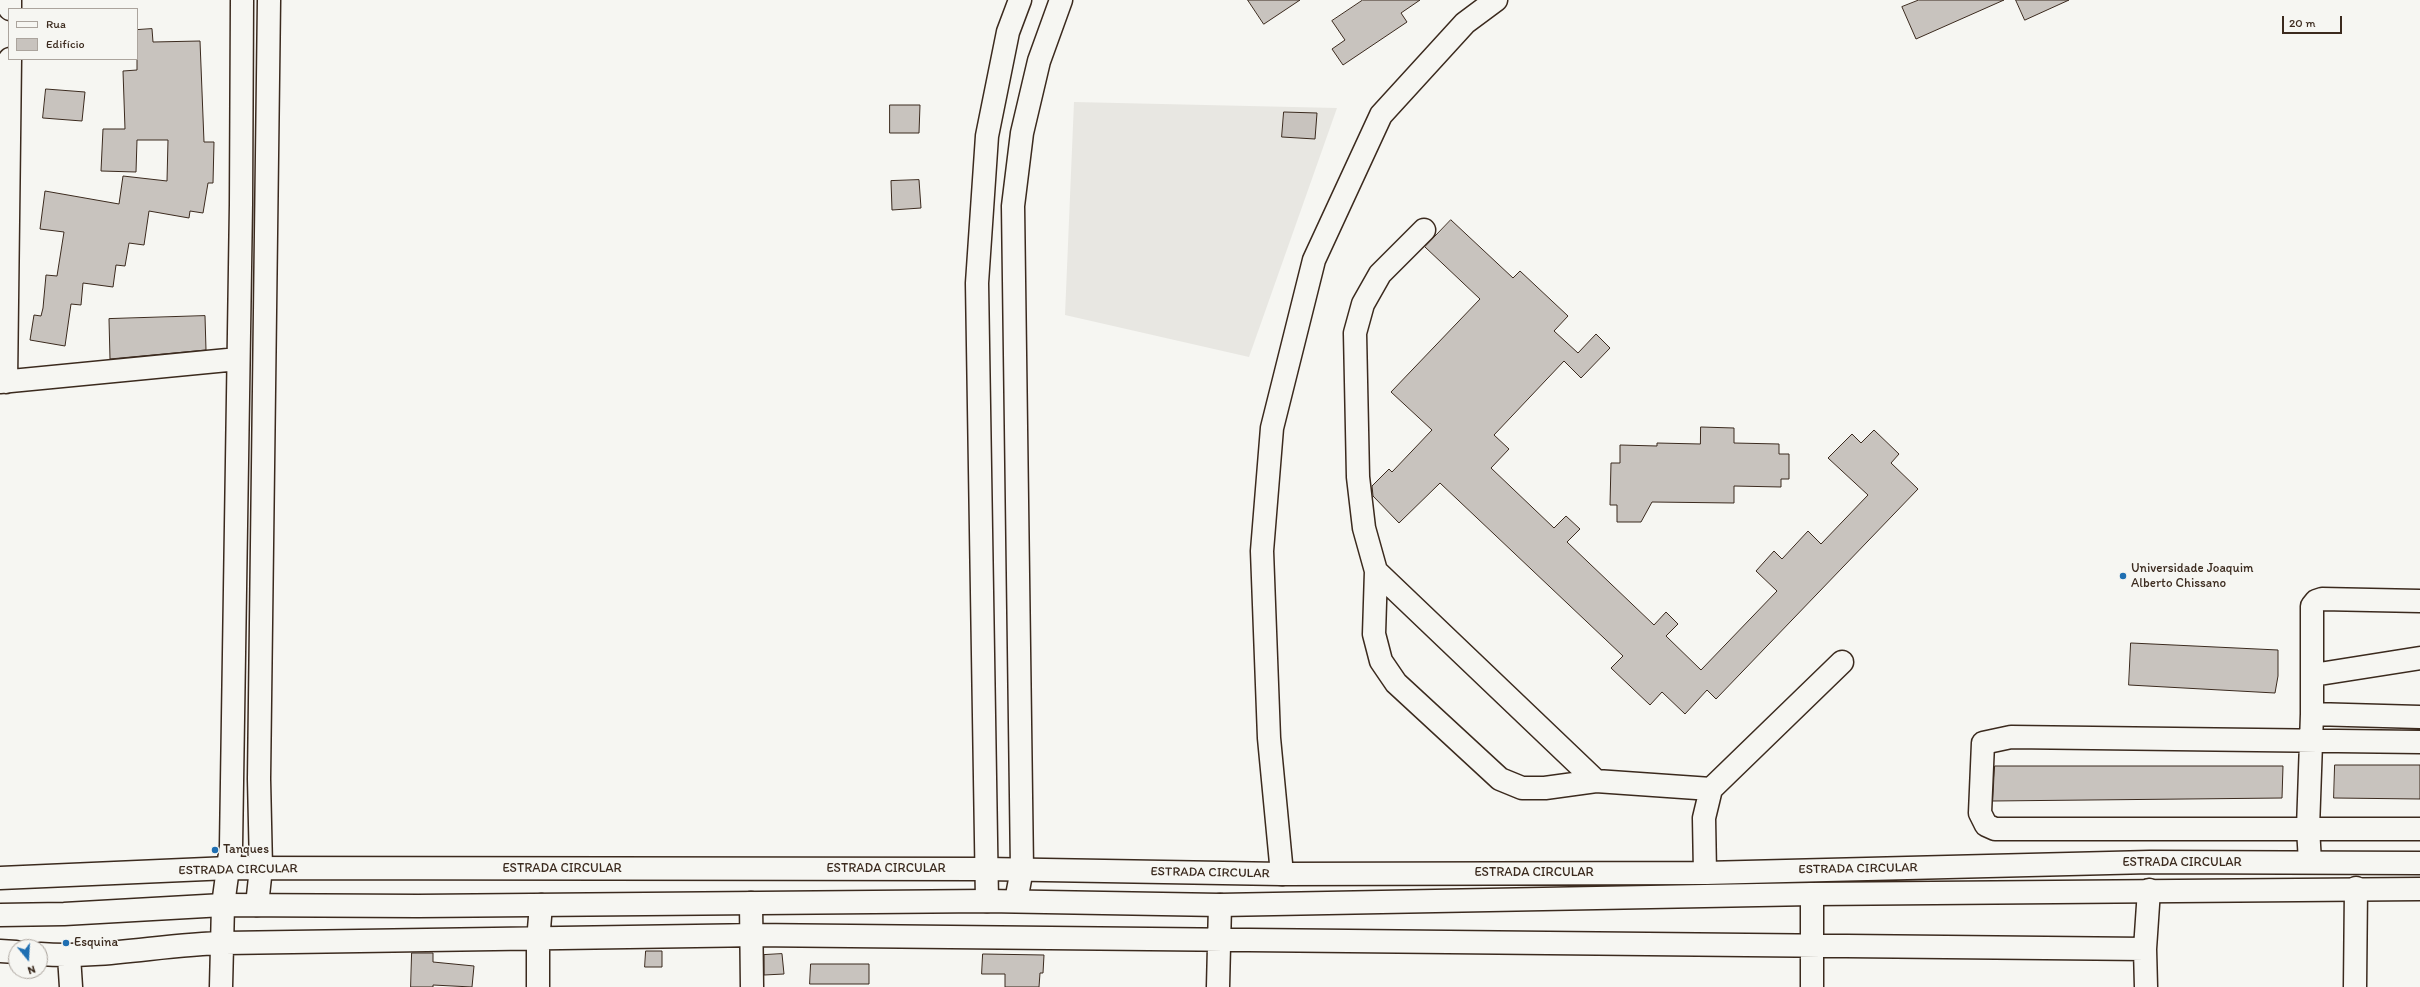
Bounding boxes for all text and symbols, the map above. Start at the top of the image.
legend [8,8,138,60]
scale bar [2284,8,2344,34]
text: 20 m [2289,16,2316,30]
text: Rua [46,17,66,31]
text: Edifício [46,37,85,51]
place label: Universidade Joaquim Alberto Chissano [2131,561,2253,592]
marker: Universidade Joaquim Alberto Chissano [2118,571,2128,581]
place label: Tanques [223,842,269,858]
marker: Tanques [210,845,220,855]
street label: ESTRADA CIRCULAR [2122,855,2242,871]
street label: ESTRADA CIRCULAR [1798,860,1918,878]
street label: ESTRADA CIRCULAR [178,861,298,879]
street label: ESTRADA CIRCULAR [502,861,622,877]
street label: ESTRADA CIRCULAR [826,861,946,877]
street label: ESTRADA CIRCULAR [1150,864,1270,882]
street label: ESTRADA CIRCULAR [1474,865,1594,881]
place label: Esquina [74,935,118,951]
marker: Esquina [61,938,71,948]
north arrow [8,939,48,979]
text: N [26,963,37,977]

